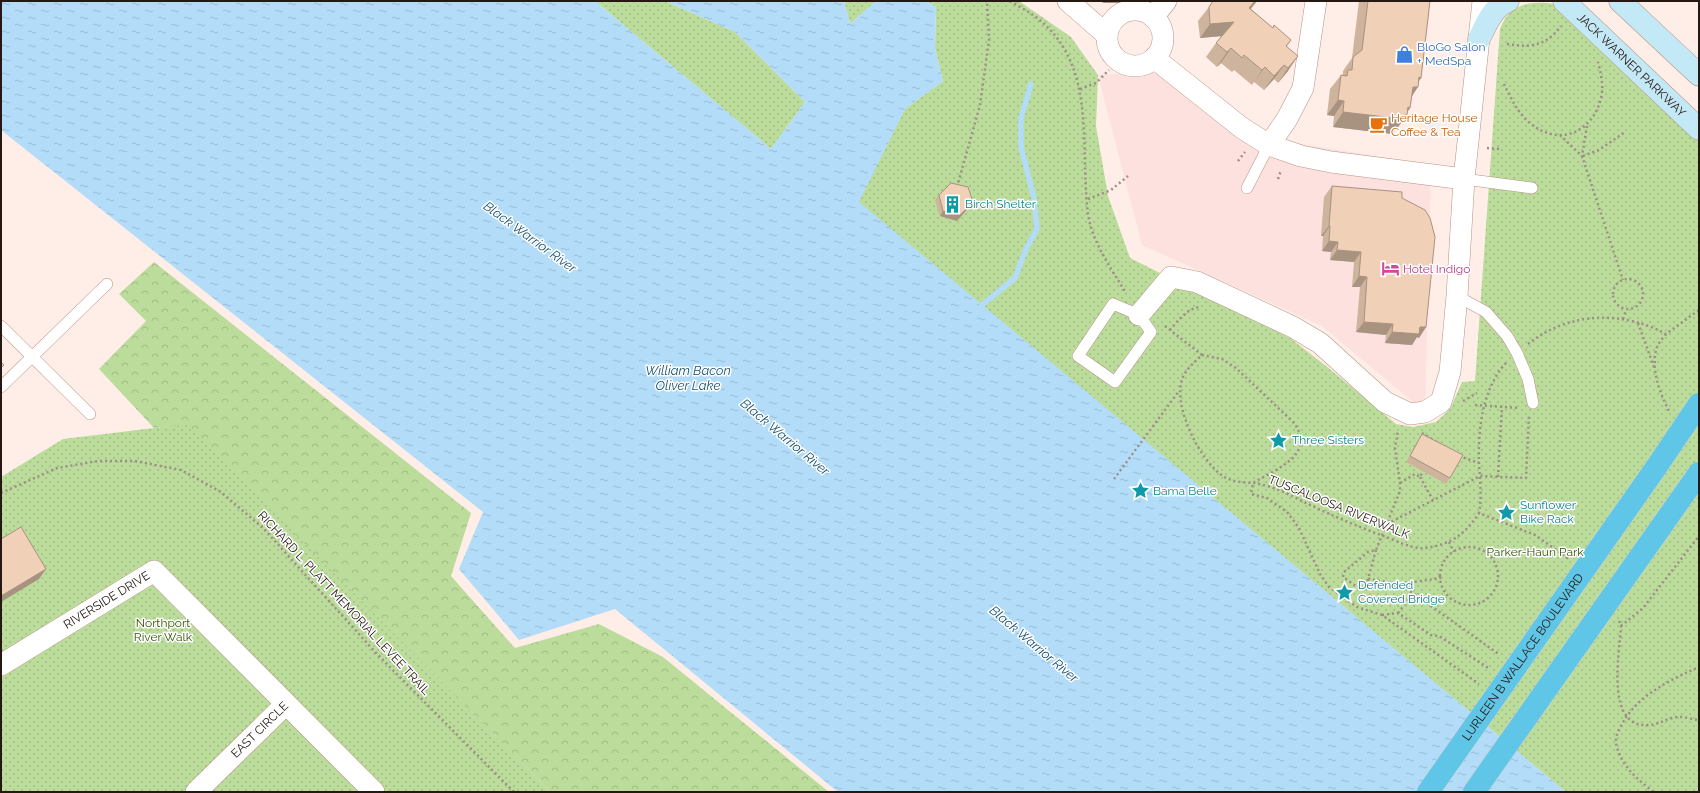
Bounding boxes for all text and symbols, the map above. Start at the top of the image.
street label: JACK WARNER PARKWAY [1574,10,1689,120]
place label: BloGo Salon + MedSpa [1417,40,1485,68]
shop icon: BloGo Salon + MedSpa [1394,44,1414,64]
place label: Heritage House Coffee & Tea [1391,111,1478,139]
cafe icon: Heritage House Coffee & Tea [1368,115,1388,135]
building icon: Birch Shelter [942,194,962,214]
place label: Birch Shelter [965,197,1037,211]
water label: Black Warrior River [481,198,580,276]
hotel icon: Hotel Indigo [1380,259,1400,279]
place label: Hotel Indigo [1403,262,1470,276]
water label: William Bacon Oliver Lake [645,363,731,393]
water label: Black Warrior River [738,396,833,479]
place icon: Three Sisters [1269,430,1289,450]
place label: Three Sisters [1292,433,1364,447]
street label: TUSCALOOSA RIVERWALK [1266,472,1412,542]
place icon: Bama Belle [1130,481,1150,501]
place label: Bama Belle [1153,484,1217,498]
place label: Sunflower Bike Rack [1520,498,1577,526]
place icon: Sunflower Bike Rack [1497,502,1517,522]
street label: RICHARD L. PLATT MEMORIAL LEVEE TRAIL [255,508,433,698]
park label: Parker-Haun Park [1486,545,1584,559]
street label: RIVERSIDE DRIVE [61,568,152,632]
street label: LURLEEN B WALLACE BOULEVARD [1459,570,1587,743]
place label: Defended Covered Bridge [1358,578,1445,606]
place icon: Defended Covered Bridge [1335,582,1355,602]
water label: Black Warrior River [987,603,1082,686]
park label: Northport River Walk [134,616,193,644]
street label: EAST CIRCLE [228,699,291,761]

